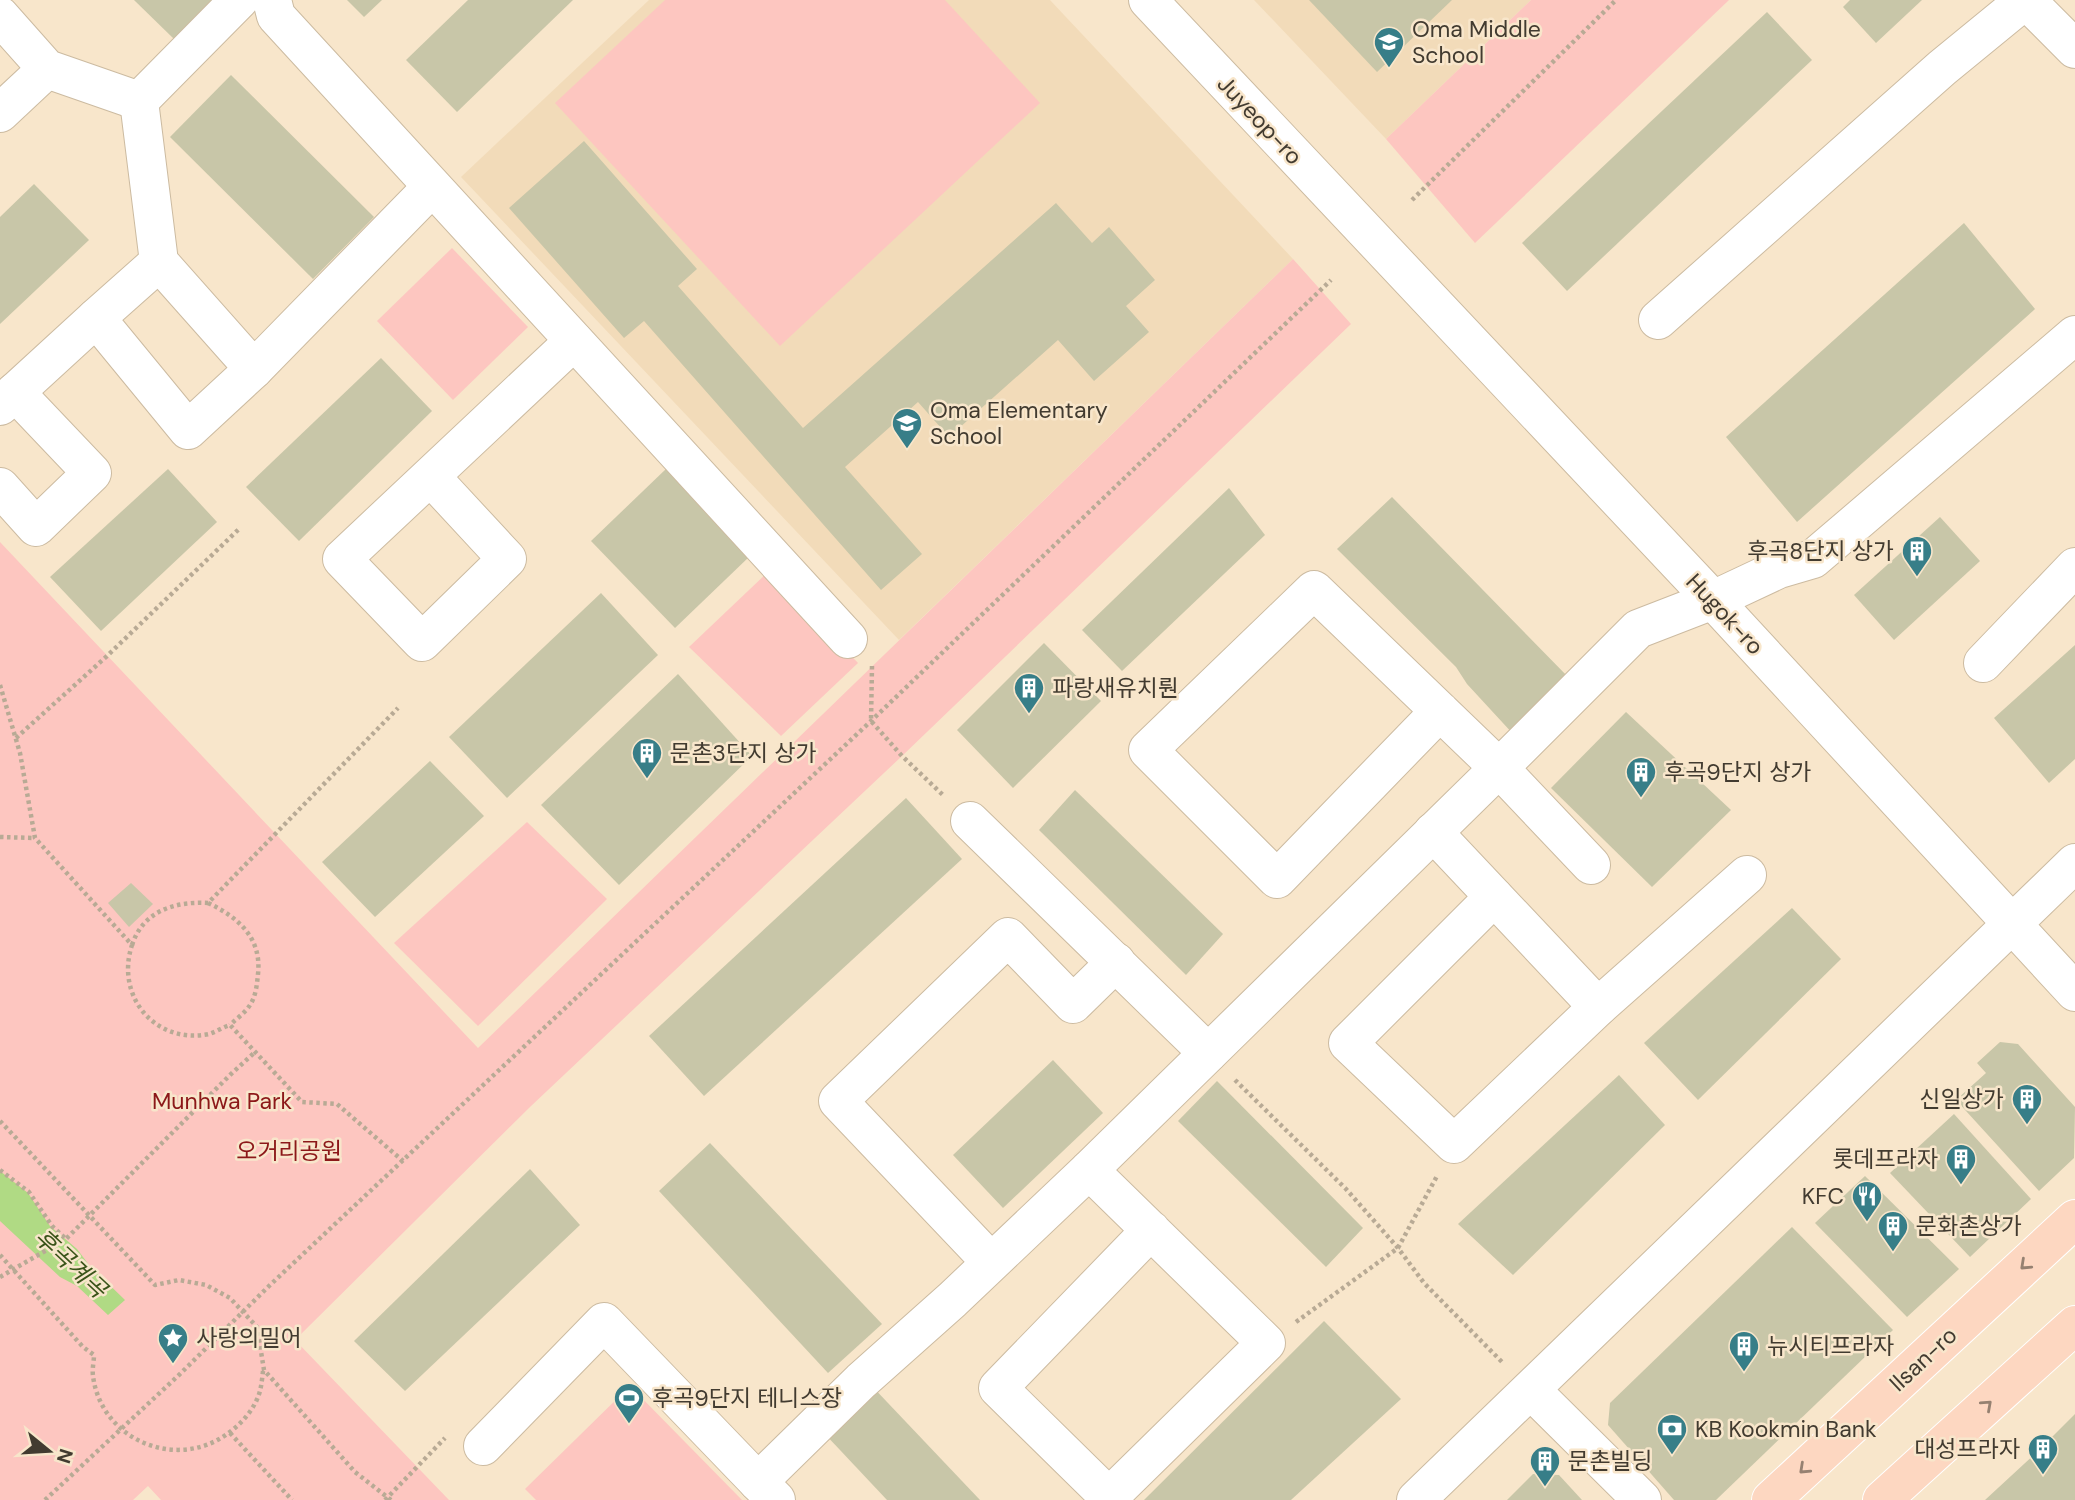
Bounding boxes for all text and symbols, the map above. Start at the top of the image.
place label: Oma Middle School [1412,14,1541,70]
school or university icon: Oma Middle School [1372,25,1406,69]
street label: Juyeop-ro [1211,69,1309,171]
place label: Oma Elementary School [930,395,1108,451]
school or university icon: Oma Elementary School [890,406,924,450]
building icon: 후곡8단지 상가 [1900,534,1934,578]
place label: 후곡8단지 상가 [1747,536,1894,566]
street label: Hugok-ro [1680,567,1770,661]
building icon: 파랑새유치뤈 [1012,671,1046,715]
place label: 파랑새유치뤈 [1052,673,1179,703]
building icon: 문촌3단지 상가 [630,736,664,780]
place label: 문촌3단지 상가 [670,738,817,768]
building icon: 후곡9단지 상가 [1624,755,1658,799]
place label: 후곡9단지 상가 [1664,757,1812,787]
building icon: 신일상가 [2010,1082,2044,1126]
place label: 신일상가 [1919,1084,2004,1114]
park label: Munhwa Park [152,1086,292,1116]
park label: 오거리공원 [236,1136,342,1166]
building icon: 롯데프라자 [1944,1142,1978,1186]
place label: 롯데프라자 [1832,1144,1938,1174]
restaurant icon: KFC [1850,1179,1884,1223]
place label: KFC [1802,1181,1844,1211]
building icon: 문화촌상가 [1876,1209,1910,1253]
place label: 문화촌상가 [1916,1211,2022,1241]
water label: 후곡계곡 [28,1222,115,1306]
one-way arrow [2020,1257,2033,1269]
street label: Ilsan-ro [1883,1320,1963,1398]
place icon: 사랑의밀어 [156,1321,190,1365]
place label: 사랑의밀어 [196,1323,302,1353]
building icon: 뉴시티프라자 [1727,1329,1761,1373]
place label: 뉴시티프라자 [1767,1331,1894,1361]
sports icon: 후곡9단지 테니스장 [612,1381,646,1425]
place label: 후곡9단지 테니스장 [652,1383,842,1413]
one-way arrow [1979,1401,1992,1413]
bank icon: KB Kookmin Bank [1655,1412,1689,1456]
place label: KB Kookmin Bank [1695,1414,1877,1444]
north arrow [14,1416,84,1486]
building icon: 대성프라자 [2026,1432,2060,1476]
place label: 대성프라자 [1914,1434,2020,1464]
building icon: 문촌빌딩 [1528,1444,1562,1488]
text: N [51,1446,79,1467]
place label: 문촌빌딩 [1568,1446,1653,1476]
one-way arrow [1799,1461,1812,1474]

